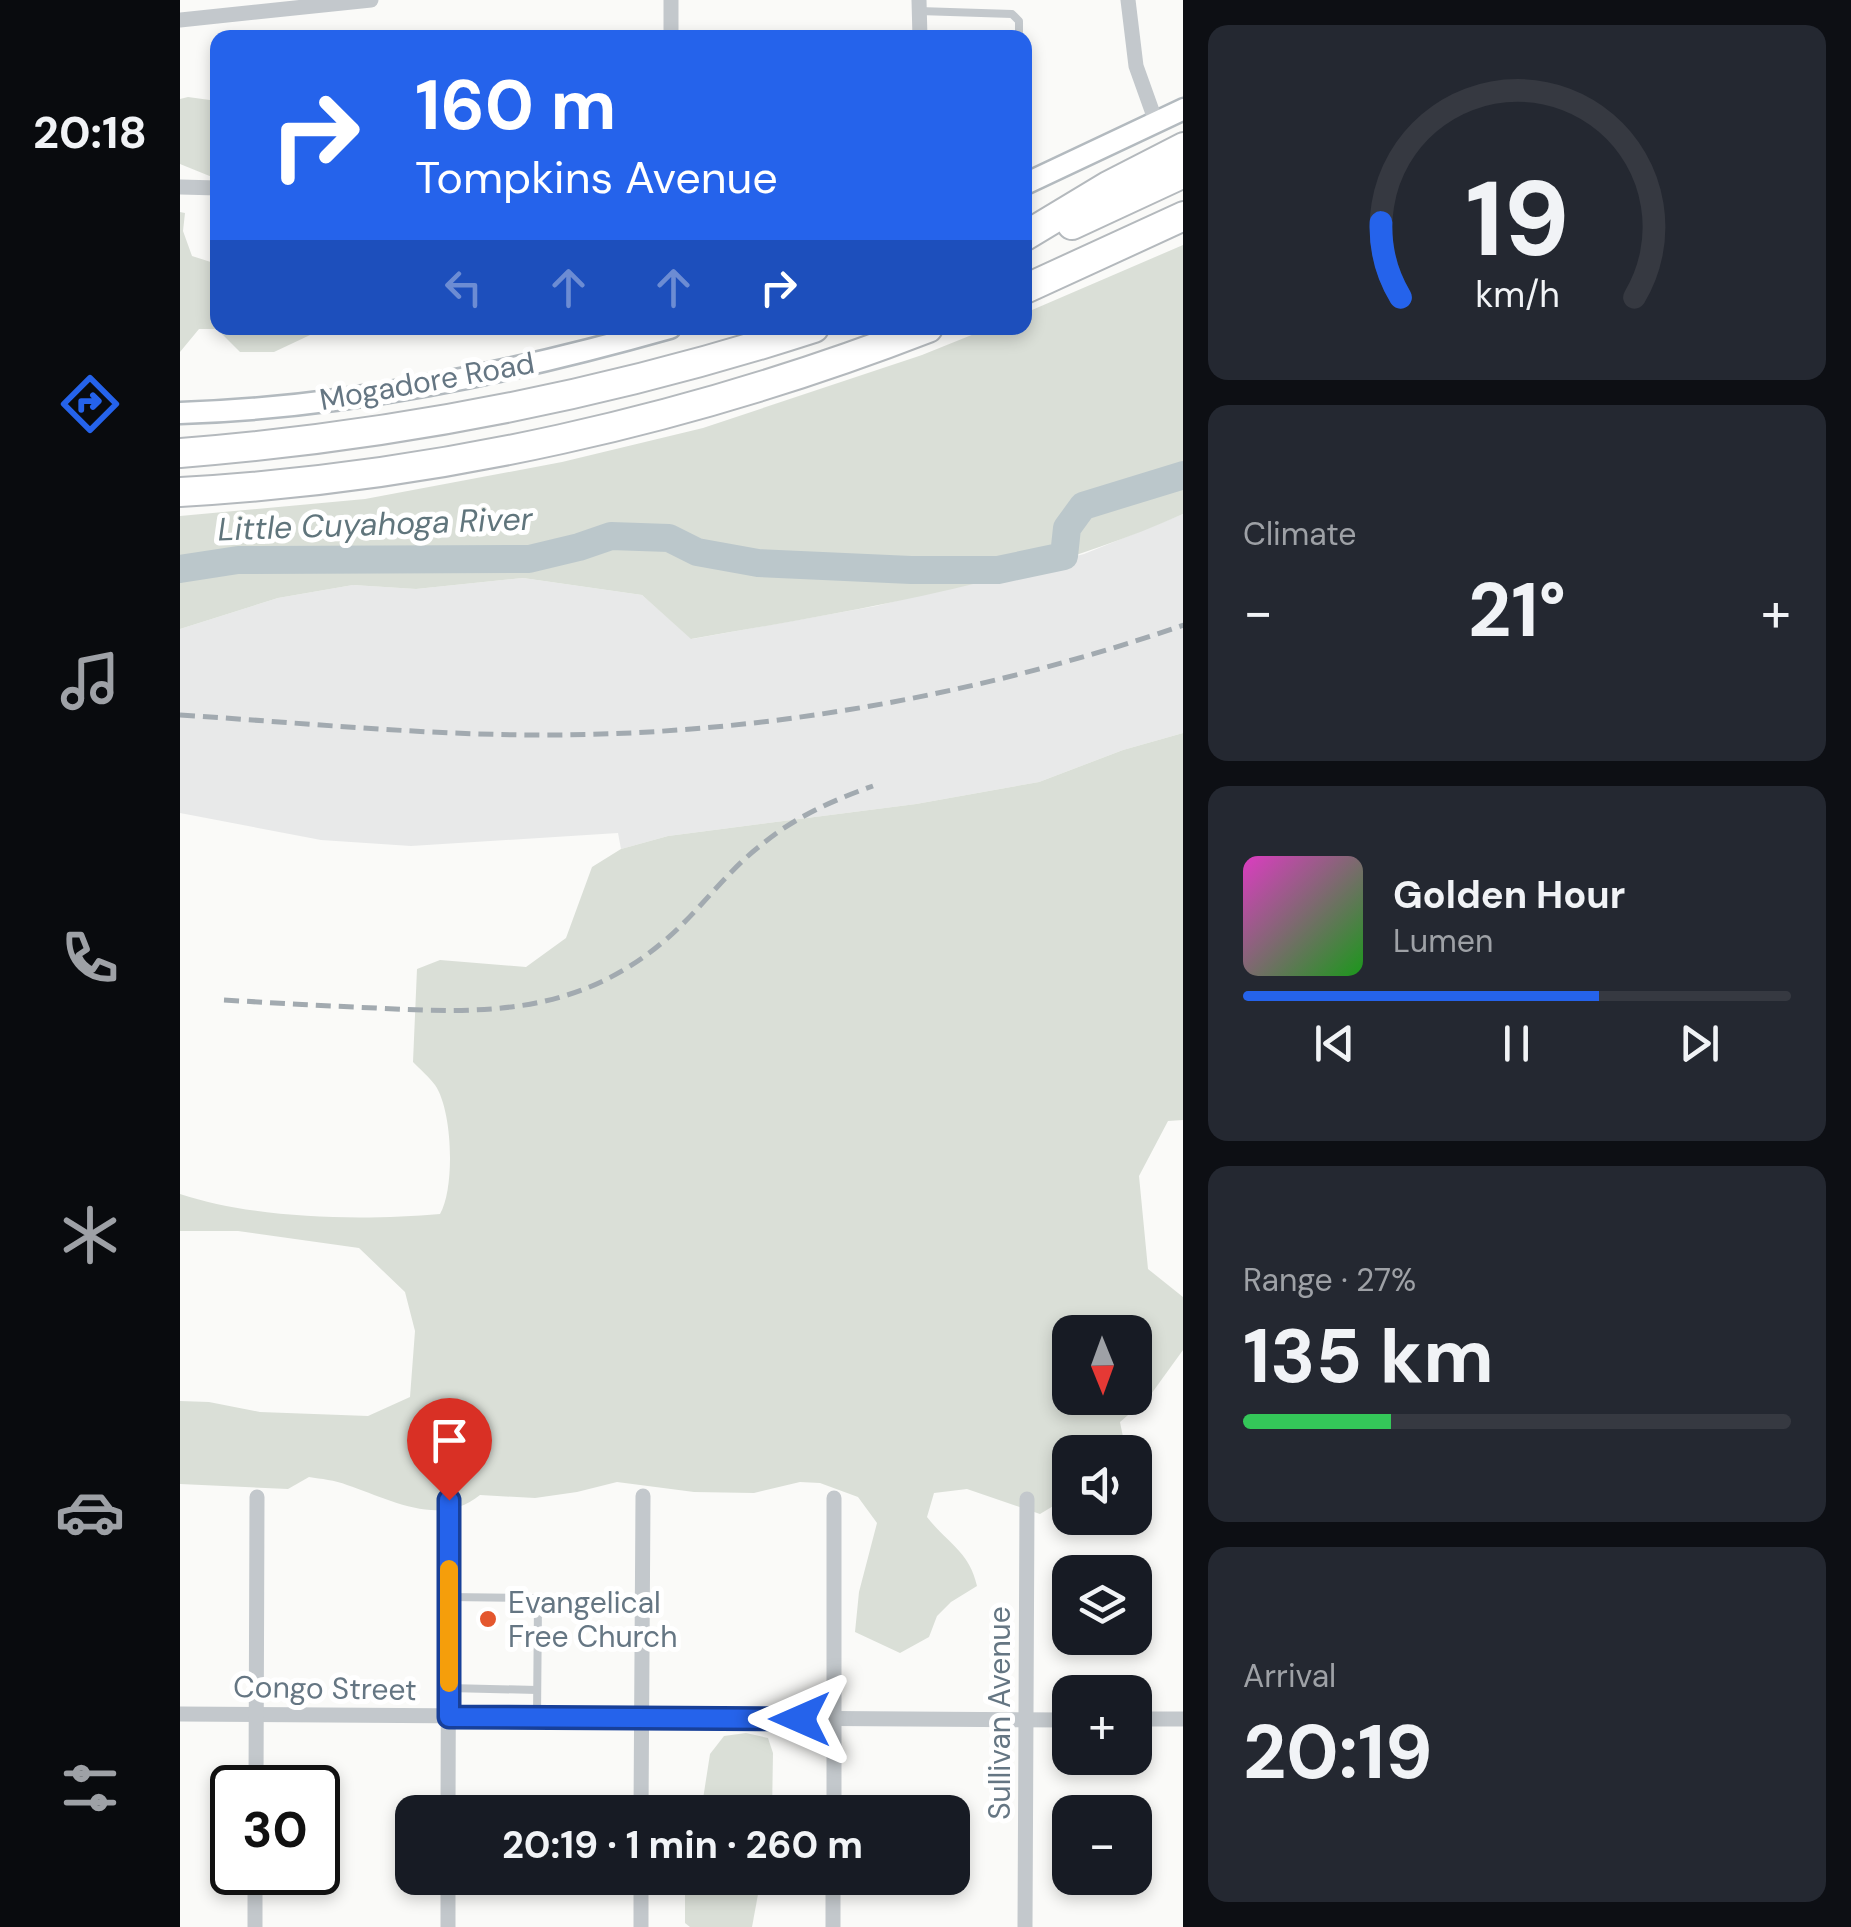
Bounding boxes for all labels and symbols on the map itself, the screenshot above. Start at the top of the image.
street label: Mogadore Road [317,343,537,419]
water label: Little Cuyahoga River [217,497,534,550]
north arrow [1052,1315,1152,1415]
pin [407,1398,492,1501]
place label: Evangelical Free Church [508,1583,678,1656]
street label: Sullivan Avenue [980,1606,1019,1820]
marker: Evangelical Free Church [477,1608,499,1630]
street label: Congo Street [233,1667,417,1709]
position arrow [748,1667,852,1771]
speed limit sign: 30 [210,1765,340,1895]

